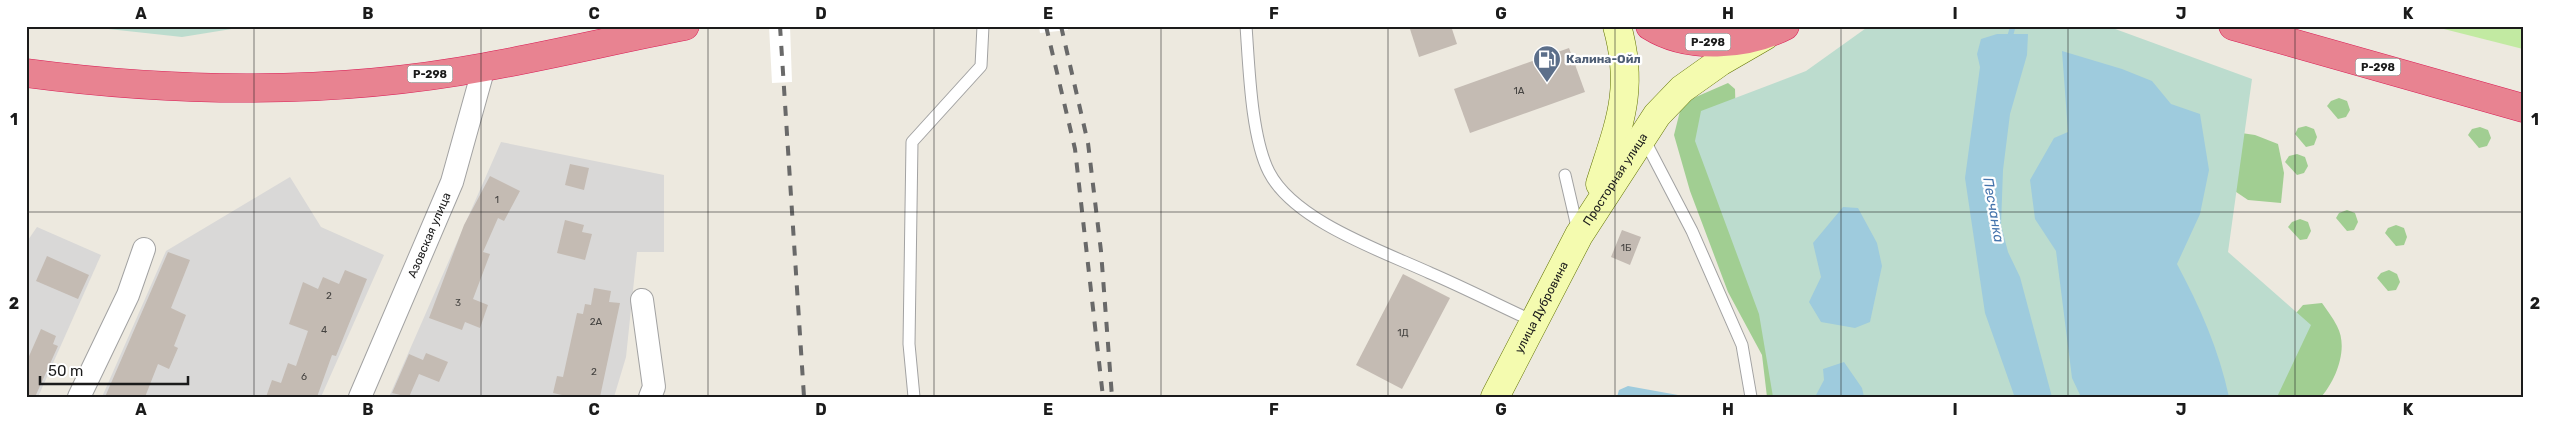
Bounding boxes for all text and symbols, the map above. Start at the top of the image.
text: A [135,4,147,23]
text: B [362,4,374,23]
text: C [588,4,600,23]
text: D [815,4,827,23]
text: E [1043,4,1053,23]
text: F [1269,4,1279,23]
text: G [1495,4,1507,23]
text: H [1722,4,1734,23]
text: I [1952,4,1958,23]
text: J [2176,4,2186,23]
text: K [2403,4,2414,23]
road number: Р-298 [1686,34,1730,51]
fuel station icon: Калина-Ойл [1532,44,1562,83]
place label: Калина-Ойл [1566,52,1641,66]
road number: Р-298 [2356,58,2400,76]
road number: Р-298 [408,66,452,82]
house number: 1А [1514,85,1525,97]
text: 1 [10,110,18,129]
text: 1 [2531,110,2539,129]
street label: Просторная улица [1580,130,1650,228]
water label: Песчанка [1979,176,2008,244]
street label: Азовская улица [405,190,454,280]
house number: 1 [495,194,499,206]
house number: 1Б [1621,242,1632,254]
street label: улица Дубровина [1512,259,1571,356]
house number: 2 [326,290,332,302]
text: 2 [9,294,19,313]
text: 2 [2530,294,2540,313]
house number: 3 [455,297,461,309]
house number: 2А [590,316,603,328]
house number: 4 [321,324,327,336]
house number: 1Д [1397,327,1409,339]
scale bar [40,353,188,385]
text: 50 m [48,362,83,380]
house number: 2 [591,366,597,378]
house number: 6 [301,371,307,383]
text: A [135,400,147,419]
text: B [362,400,374,419]
text: C [588,400,600,419]
text: D [815,400,827,419]
text: E [1043,400,1053,419]
text: F [1269,400,1279,419]
text: G [1495,400,1507,419]
text: H [1722,400,1734,419]
text: I [1952,400,1958,419]
text: J [2176,400,2186,419]
text: K [2403,400,2414,419]

